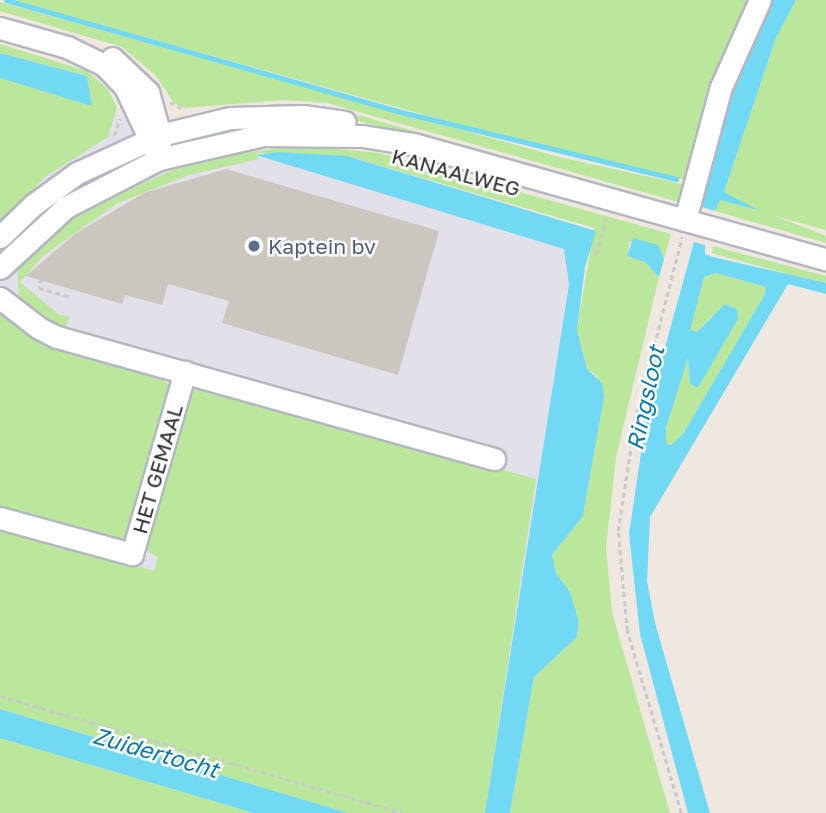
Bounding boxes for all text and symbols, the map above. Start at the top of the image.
street label: KANAALWEG [389,143,523,201]
place label: Kaptein bv [268,233,376,259]
marker: Kaptein bv [246,238,262,254]
water label: Ringsloot [620,343,670,453]
street label: HET GEMAAL [126,401,188,537]
water label: Zuidertocht [90,721,222,783]

